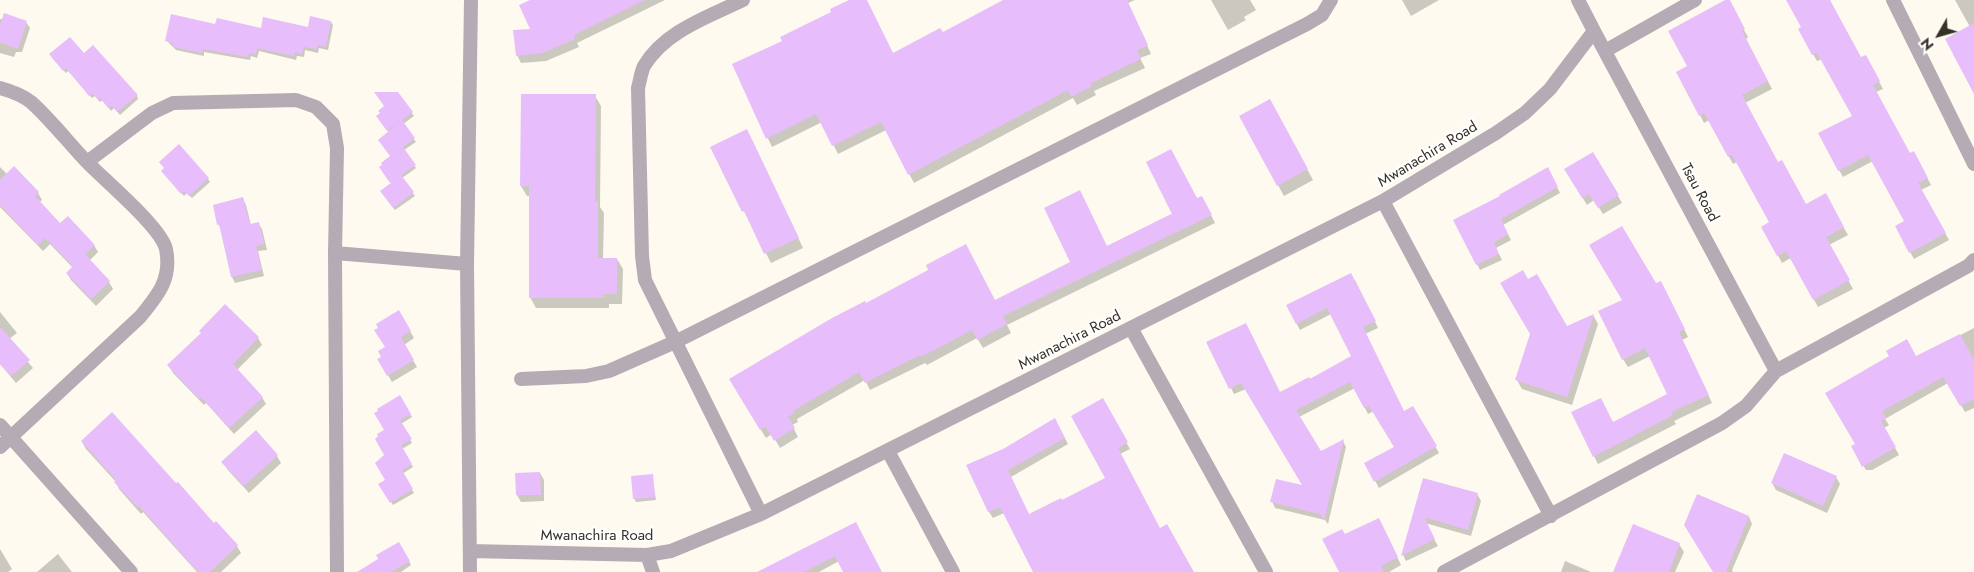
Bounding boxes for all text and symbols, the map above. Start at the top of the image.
north arrow [1914,10,1964,60]
text: N [1916,34,1938,55]
street label: Mwanachira Road [1375,118,1481,192]
street label: Tsau Road [1676,161,1722,225]
street label: Mwanachira Road [1016,307,1124,375]
street label: Mwanachira Road [541,527,653,545]

